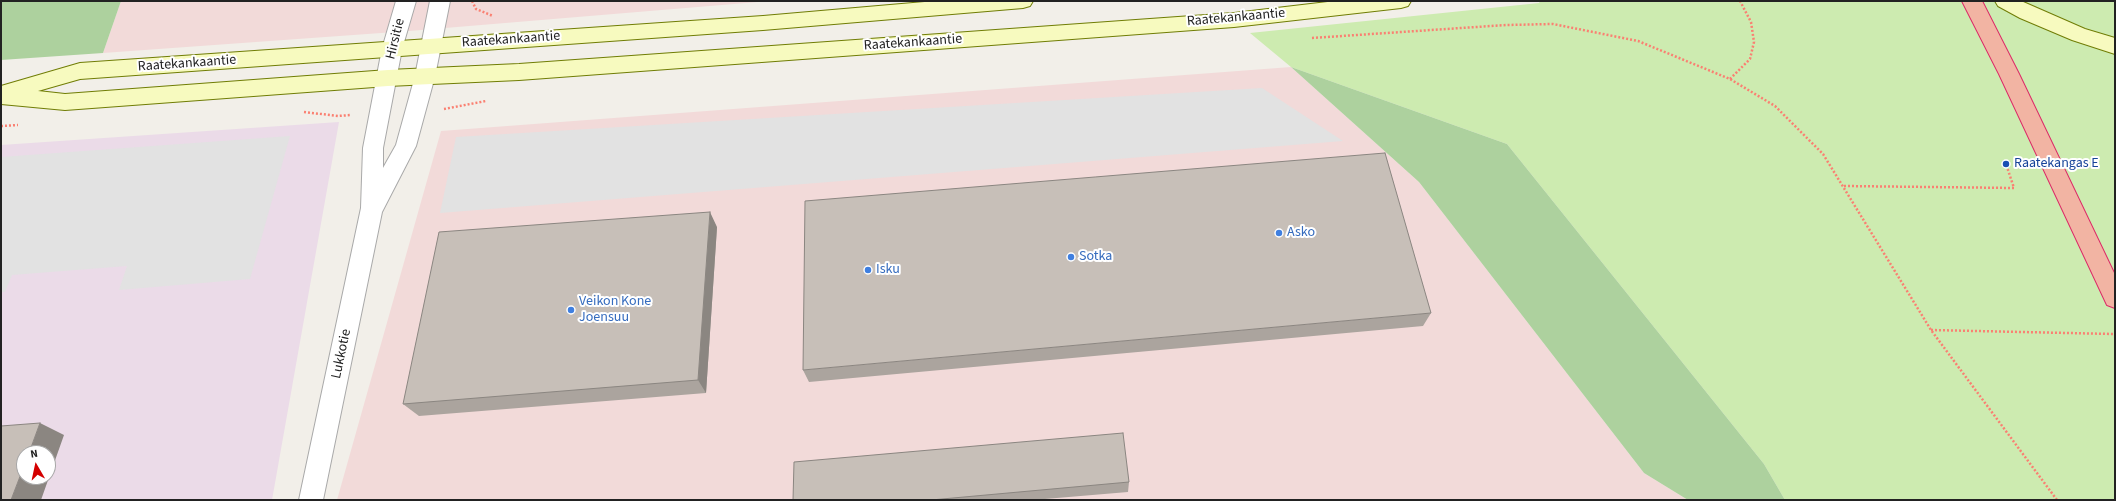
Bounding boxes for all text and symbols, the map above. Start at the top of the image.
street label: Raatekankaantie [1186,5,1286,31]
street label: Hirsitie [383,17,409,61]
street label: Raatekankaantie [461,28,561,52]
street label: Raatekankaantie [863,31,963,55]
street label: Raatekankaantie [137,52,237,76]
place label: Raatekangas E [2014,156,2099,172]
marker: Raatekangas E [2001,159,2011,169]
place label: Asko [1287,225,1315,241]
marker: Asko [1274,228,1284,238]
place label: Sotka [1079,249,1112,265]
marker: Sotka [1066,252,1076,262]
place label: Isku [876,262,900,278]
marker: Isku [863,265,873,275]
place label: Veikon Kone Joensuu [579,294,651,326]
marker: Veikon Kone Joensuu [566,305,576,315]
street label: Lukkotie [329,328,355,380]
north arrow [16,445,56,485]
text: N [29,446,39,462]

